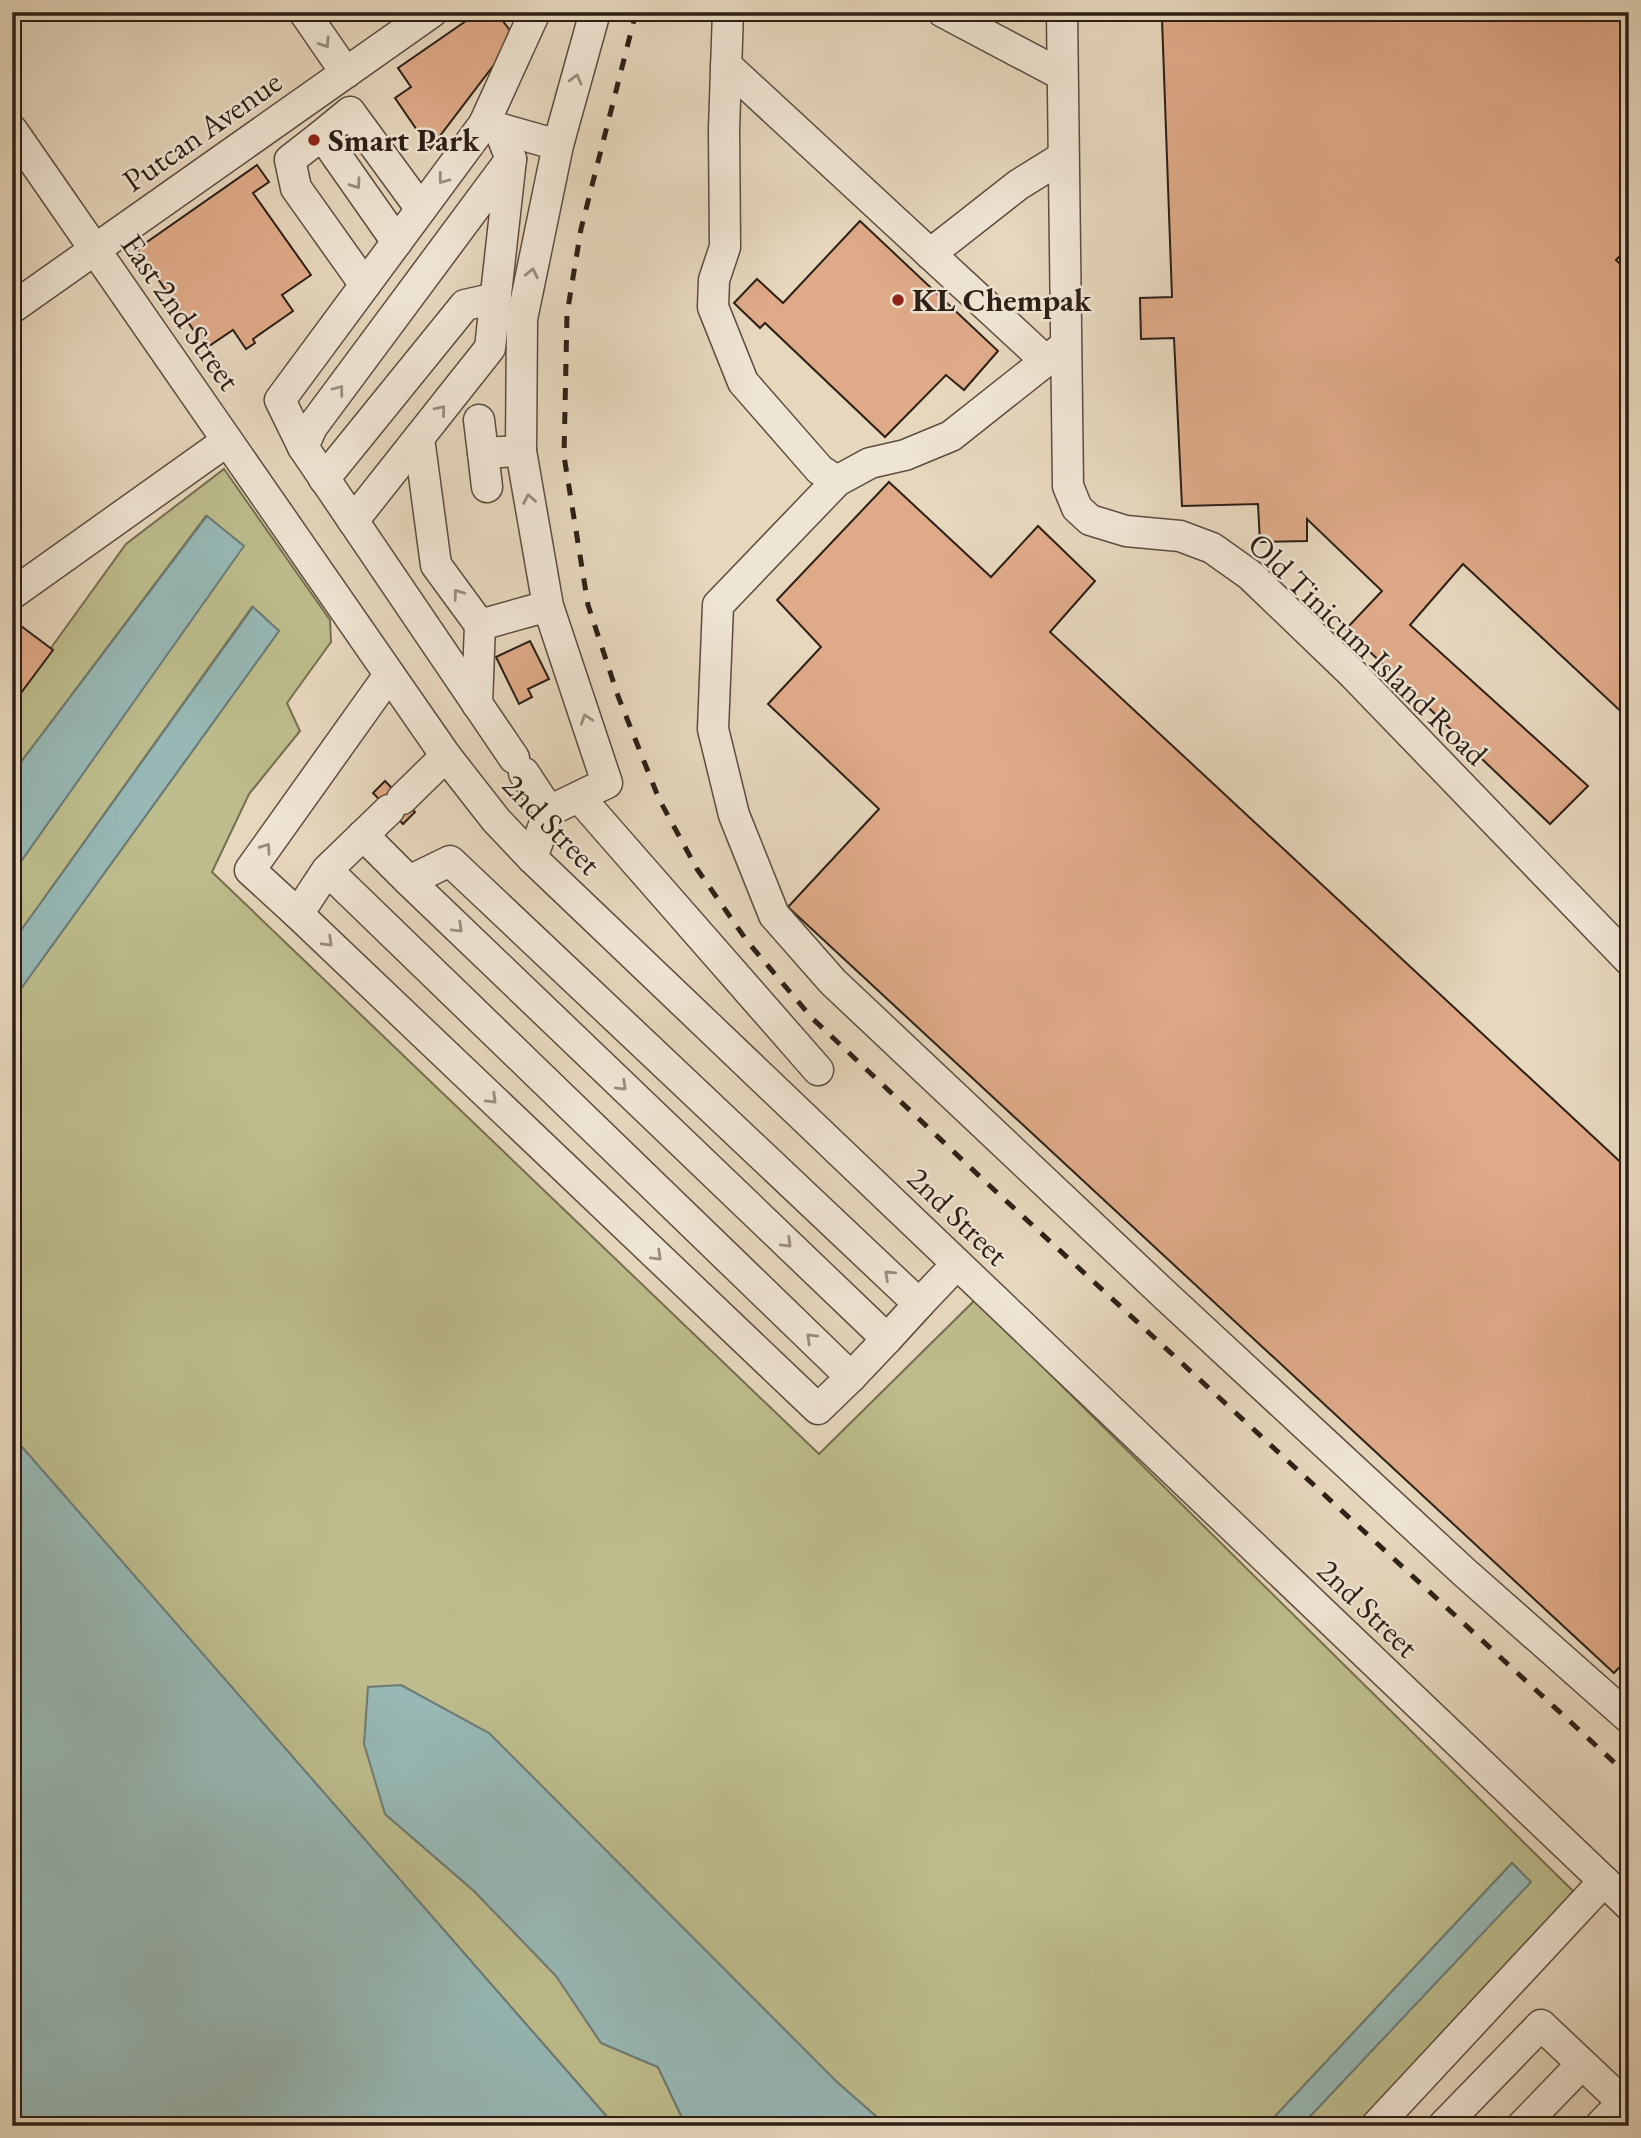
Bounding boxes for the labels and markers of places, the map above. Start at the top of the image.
place label: Smart Park [328,119,480,161]
marker: Smart Park [306,132,322,148]
place label: KL Chempak [912,279,1092,321]
marker: KL Chempak [890,292,906,308]

